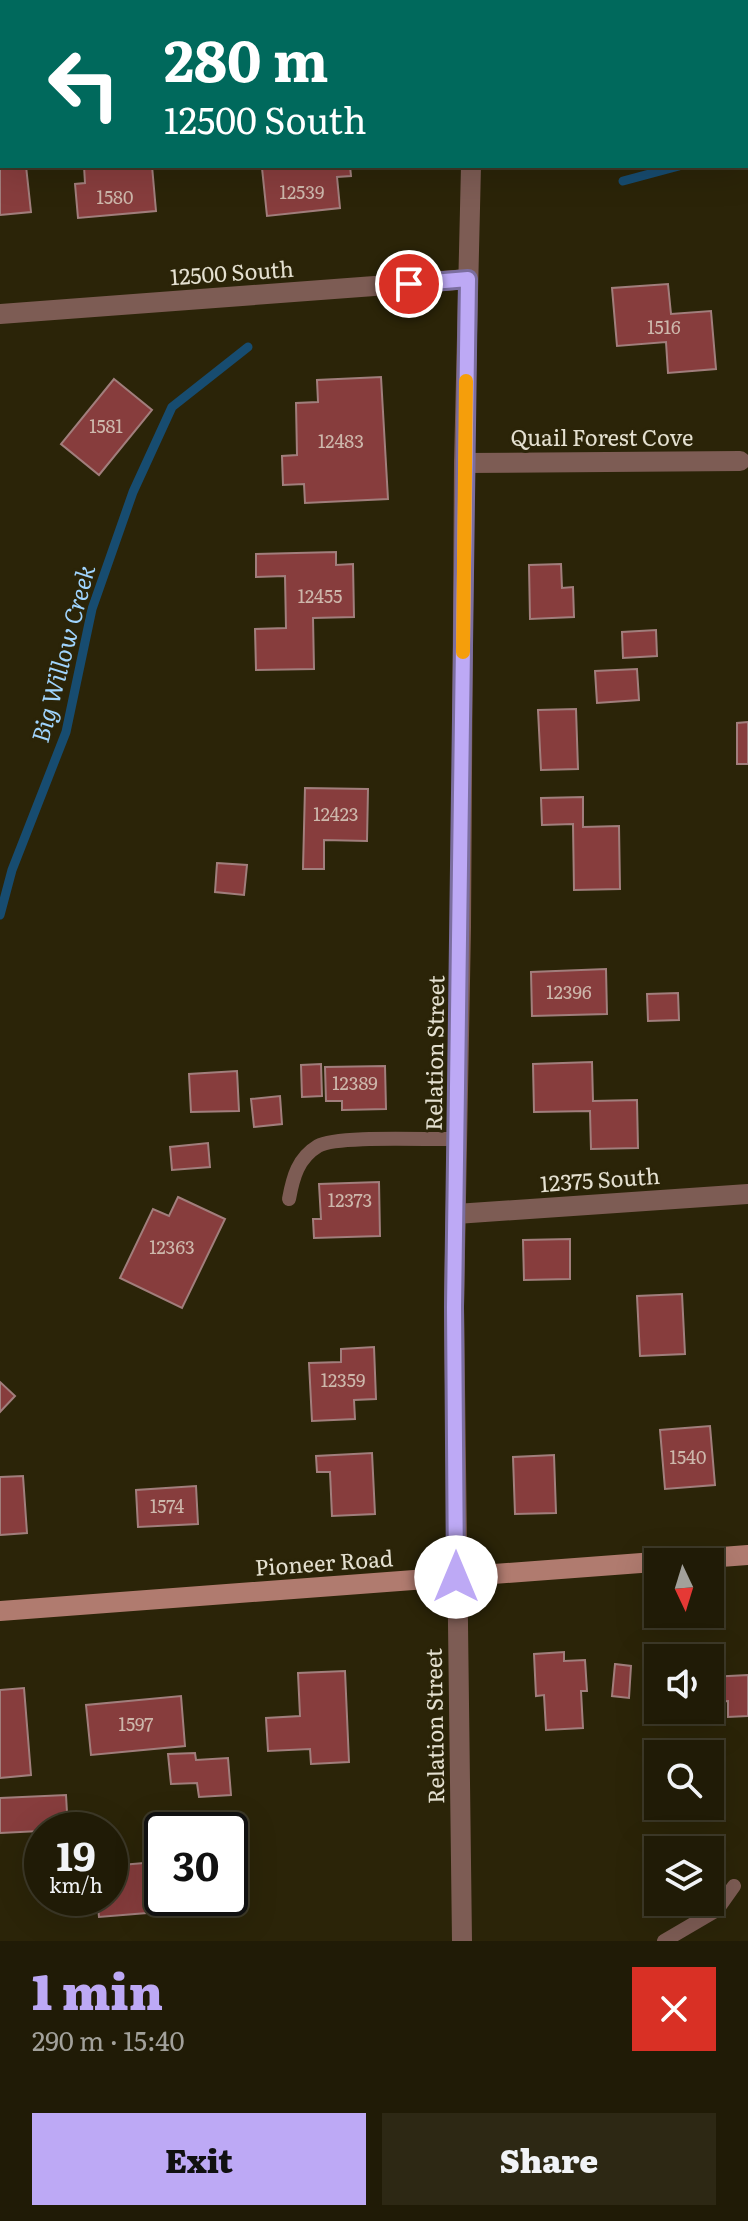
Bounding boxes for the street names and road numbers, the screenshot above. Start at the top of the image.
street label: 12500 South [169,251,295,292]
street label: Quail Forest Cove [510,420,694,453]
street label: Relation Street [416,975,451,1131]
street label: 12375 South [539,1158,661,1199]
street label: Pioneer Road [254,1540,394,1583]
street label: Relation Street [416,1648,451,1804]

